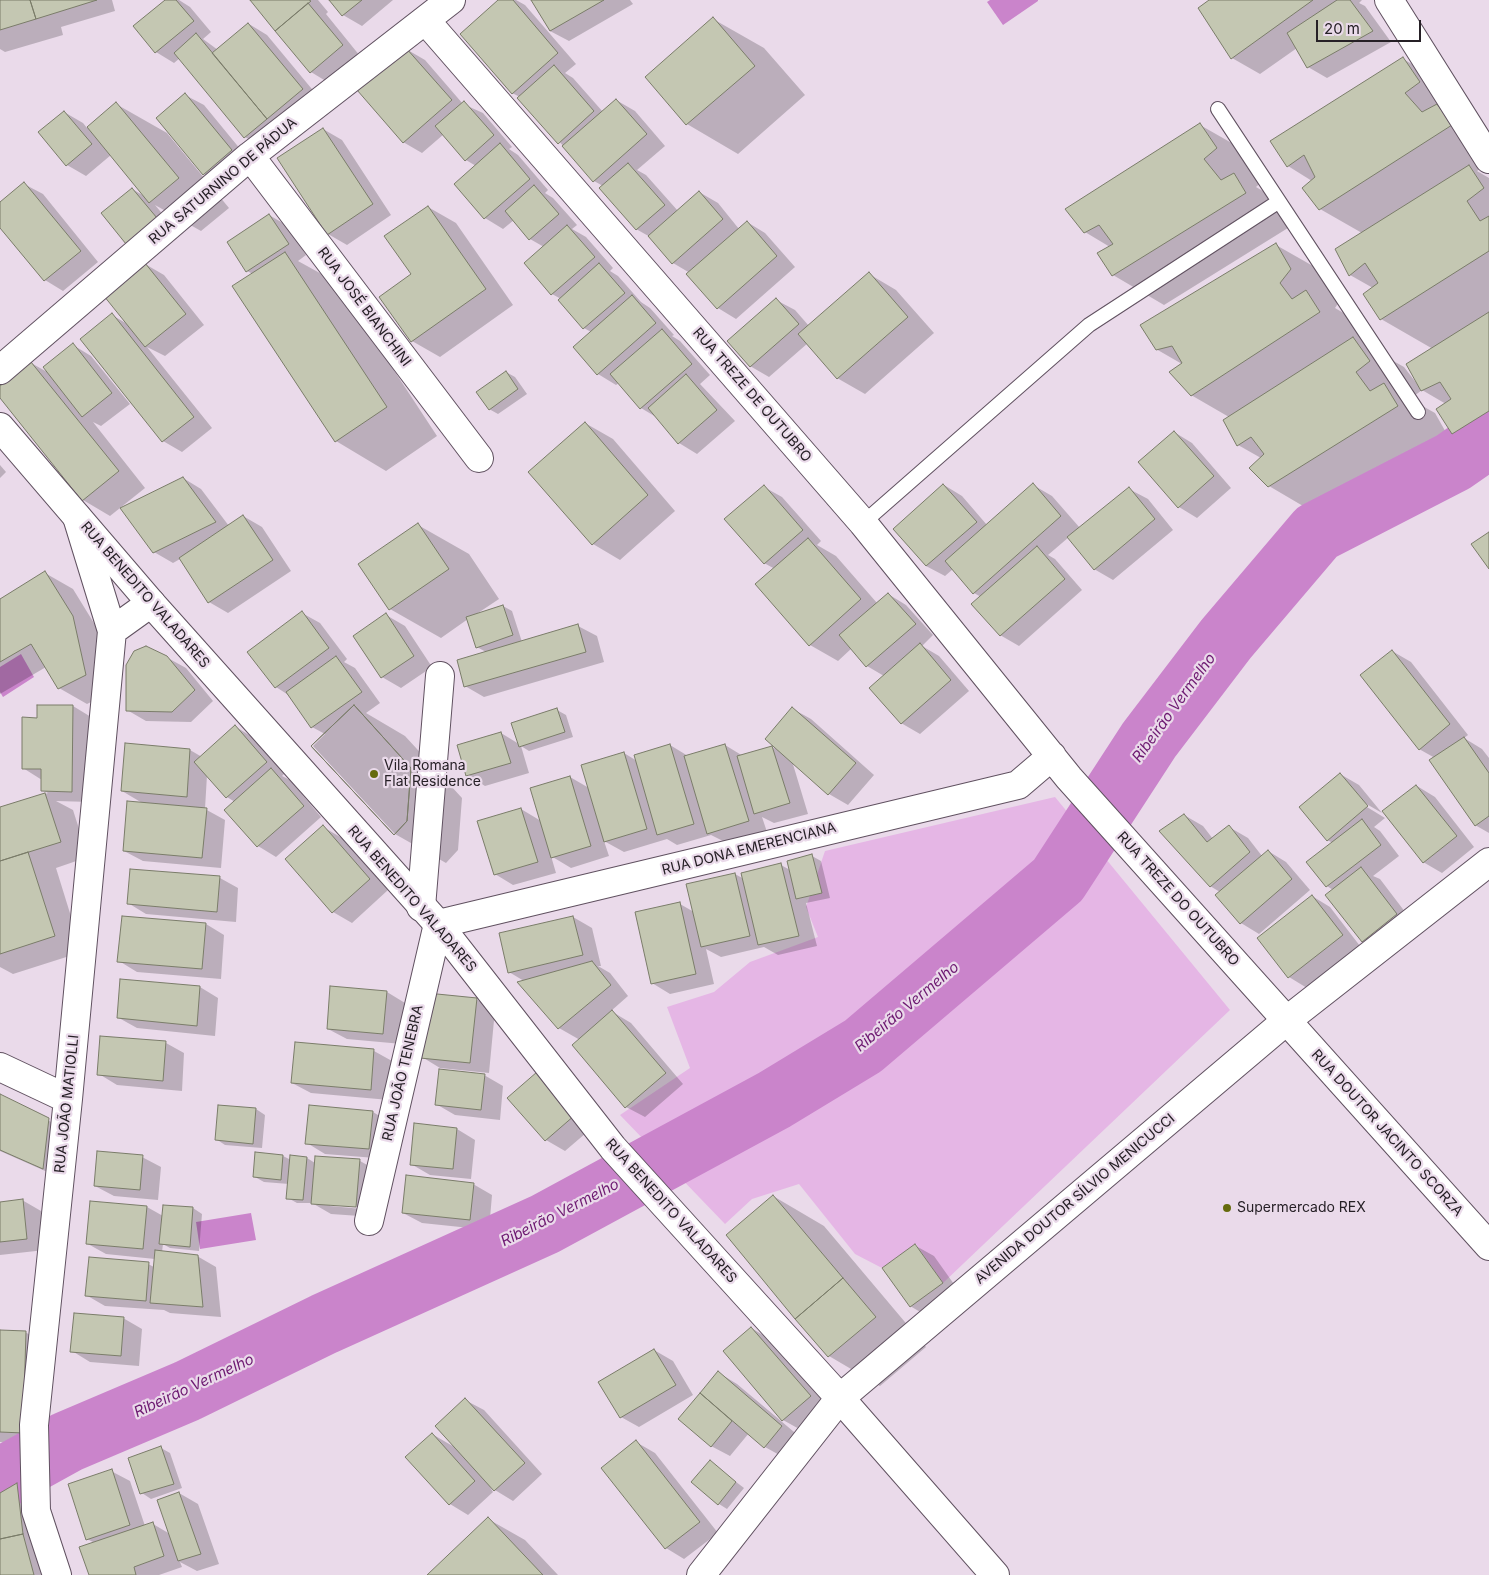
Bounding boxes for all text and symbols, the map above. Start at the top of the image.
scale bar [1319,10,1424,42]
text: 20 m [1324,19,1360,38]
street label: RUA SATURNINO DE PÁDUA [146,114,300,248]
street label: RUA JOSÉ BIANCHINI [314,244,414,370]
street label: RUA TREZE DE OUTUBRO [689,324,815,466]
street label: RUA BENEDITO VALADARES [77,519,213,671]
water label: Ribeirão Vermelho [1128,650,1220,766]
place label: Vila Romana Flat Residence [384,758,481,790]
marker: Vila Romana Flat Residence [368,768,380,780]
street label: RUA DONA EMERENCIANA [660,819,838,879]
street label: RUA BENEDITO VALADARES [344,823,480,975]
street label: RUA TREZE DO OUTUBRO [1113,829,1243,969]
water label: Ribeirão Vermelho [851,958,963,1056]
street label: RUA JOÃO TENEBRA [379,1003,427,1143]
street label: RUA JOÃO MATIOLLI [51,1034,83,1174]
street label: RUA DOUTOR JACINTO SCORZA [1308,1046,1466,1220]
street label: AVENIDA DOUTOR SÍLVIO MENICUCCI [972,1110,1178,1288]
street label: RUA BENEDITO VALADARES [602,1136,740,1286]
water label: Ribeirão Vermelho [498,1175,622,1251]
place label: Supermercado REX [1237,1200,1366,1216]
marker: Supermercado REX [1221,1202,1233,1214]
water label: Ribeirão Vermelho [131,1350,257,1422]

